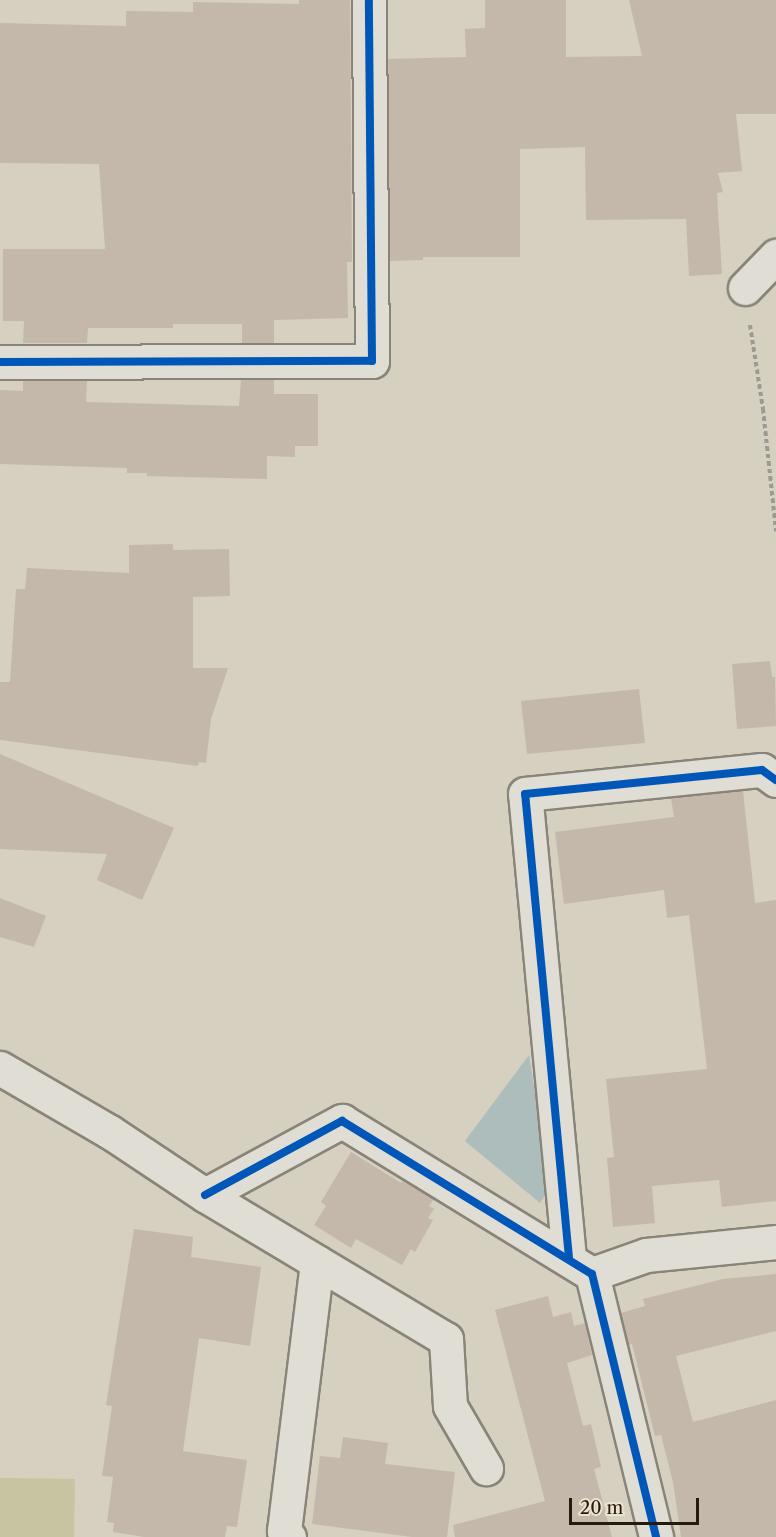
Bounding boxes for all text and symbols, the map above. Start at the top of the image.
scale bar [572,1486,702,1524]
text: 20 m [580,1497,623,1519]

